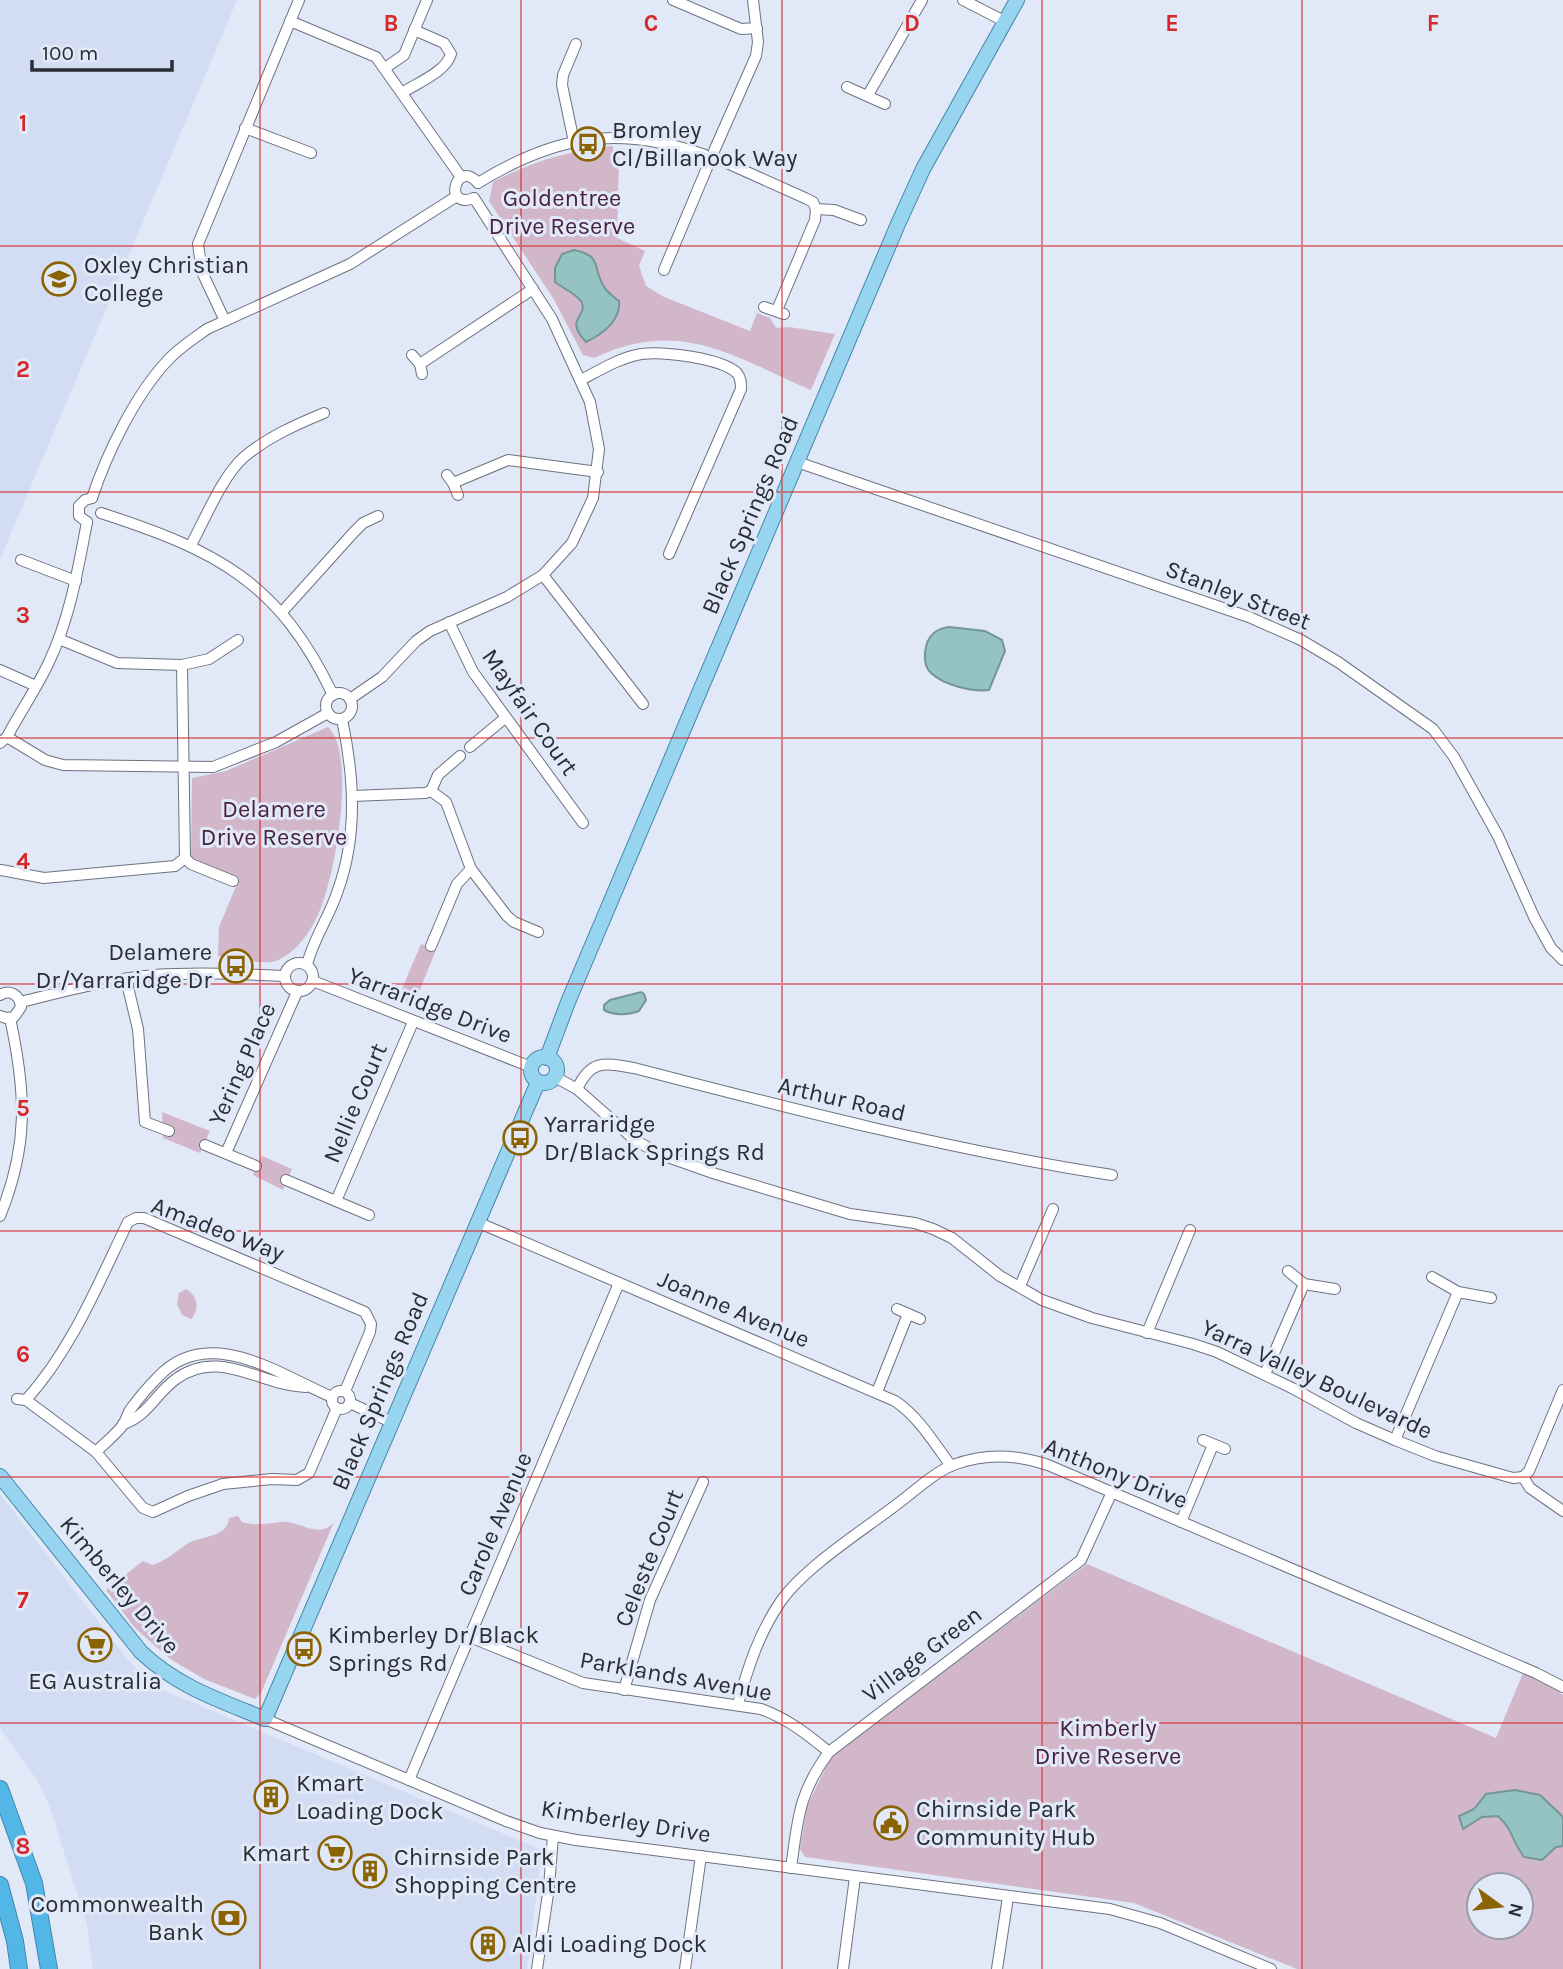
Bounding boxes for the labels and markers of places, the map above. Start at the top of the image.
place label: Bromley Cl/Billanook Way [612,116,798,172]
bus stop icon: Bromley Cl/Billanook Way [569,125,607,163]
place label: Oxley Christian College [84,251,249,307]
school or university icon: Oxley Christian College [40,260,78,298]
place label: Delamere Dr/Yarraridge Dr [36,938,212,994]
bus stop icon: Delamere Dr/Yarraridge Dr [217,947,255,985]
place label: Yarraridge Dr/Black Springs Rd [544,1110,765,1166]
bus stop icon: Yarraridge Dr/Black Springs Rd [501,1119,539,1157]
place label: Kimberley Dr/Black Springs Rd [328,1621,539,1677]
supermarket icon: EG Australia [76,1626,114,1664]
bus stop icon: Kimberley Dr/Black Springs Rd [285,1630,323,1668]
place label: EG Australia [28,1667,162,1695]
place label: Kmart Loading Dock [296,1769,444,1825]
building icon: Kmart Loading Dock [252,1778,290,1816]
place label: Chirnside Park Community Hub [916,1795,1096,1851]
public building icon: Chirnside Park Community Hub [872,1804,910,1842]
supermarket icon: Kmart [316,1834,354,1872]
place label: Kmart [242,1839,310,1867]
place label: Chirnside Park Shopping Centre [394,1843,577,1899]
building icon: Chirnside Park Shopping Centre [351,1852,389,1890]
place label: Commonwealth Bank [31,1890,204,1946]
bank icon: Commonwealth Bank [210,1899,248,1937]
building icon: Aldi Loading Dock [469,1925,507,1963]
place label: Aldi Loading Dock [512,1930,707,1958]

